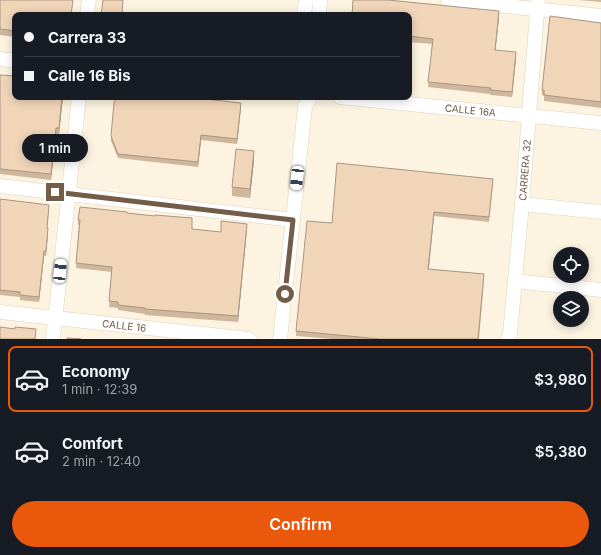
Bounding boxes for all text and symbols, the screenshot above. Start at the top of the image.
text: Carrera 33 [48,28,126,47]
text: Calle 16 Bis [48,66,131,85]
street label: CALLE 16A [444,101,497,119]
callout: 1 min [22,134,88,162]
street label: CARRERA 32 [516,139,533,201]
text: 1 min [39,140,71,156]
car [290,165,304,191]
route end [46,183,64,201]
map controls [553,247,589,327]
button: locate [553,247,589,283]
car [53,258,67,284]
route start [276,285,294,303]
button: layers [553,291,589,327]
street label: CALLE 16 [102,317,147,334]
icon: car [14,361,50,397]
text: Economy [62,362,130,381]
text: $3,980 [534,370,587,389]
text: 1 min · 12:39 [62,381,137,397]
icon: car [14,433,50,469]
text: Comfort [62,434,123,453]
text: $5,380 [535,442,587,461]
text: 2 min · 12:40 [62,453,140,469]
button: Confirm [12,501,589,547]

